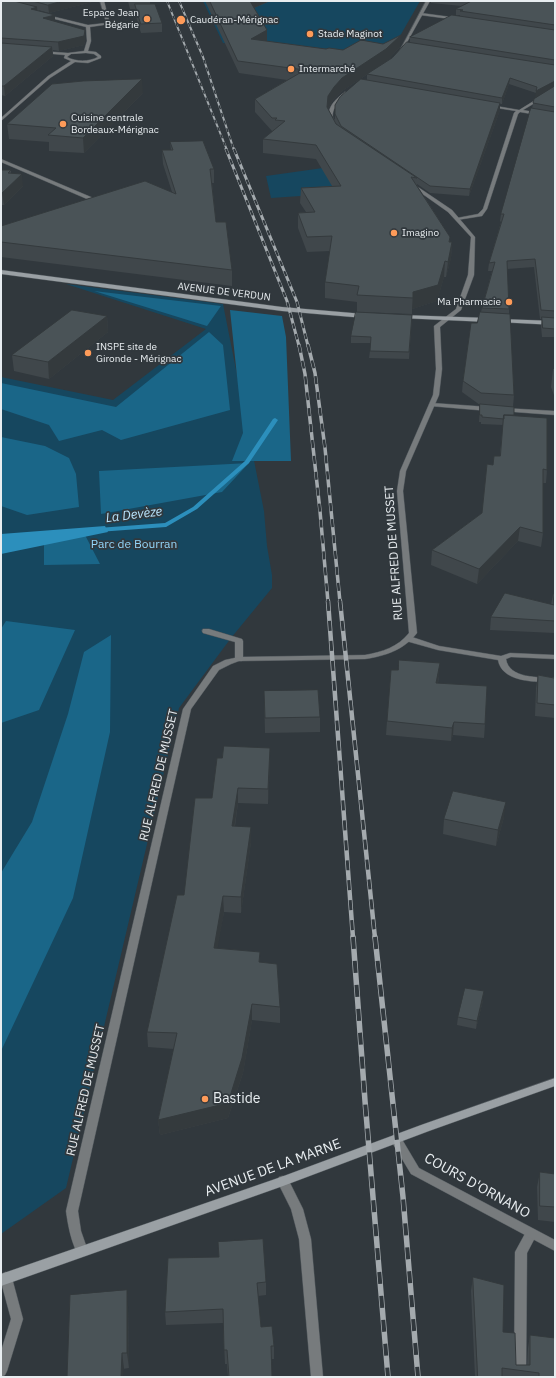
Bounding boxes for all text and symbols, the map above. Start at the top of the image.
place label: Espace Jean Bégarie [83,7,139,30]
marker: Espace Jean Bégarie [142,14,152,24]
marker: Caudéran-Mérignac [175,14,187,26]
place label: Caudéran-Mérignac [190,14,278,26]
place label: Stade Maginot [318,28,382,40]
marker: Stade Maginot [305,29,315,39]
place label: Intermarché [299,63,355,75]
marker: Intermarché [286,64,296,74]
place label: Cuisine centrale Bordeaux-Mérignac [71,112,159,136]
marker: Cuisine centrale Bordeaux-Mérignac [58,119,68,129]
place label: Imagino [402,227,439,239]
marker: Imagino [389,228,399,238]
street label: AVENUE DE VERDUN [177,280,271,304]
place label: Ma Pharmacie [437,296,501,308]
marker: Ma Pharmacie [504,297,514,307]
place label: INSPE site de Gironde - Mérignac [96,341,181,364]
marker: INSPE site de Gironde - Mérignac [83,348,93,358]
street label: RUE ALFRED DE MUSSET [382,485,406,621]
water label: La Devèze [105,504,163,526]
park label: Parc de Bourran [91,538,177,552]
street label: RUE ALFRED DE MUSSET [137,708,181,842]
street label: RUE ALFRED DE MUSSET [64,1023,108,1157]
place label: Bastide [213,1091,261,1107]
marker: Bastide [200,1094,210,1104]
street label: AVENUE DE LA MARNE [203,1136,343,1200]
street label: COURS D'ORNANO [421,1150,533,1222]

